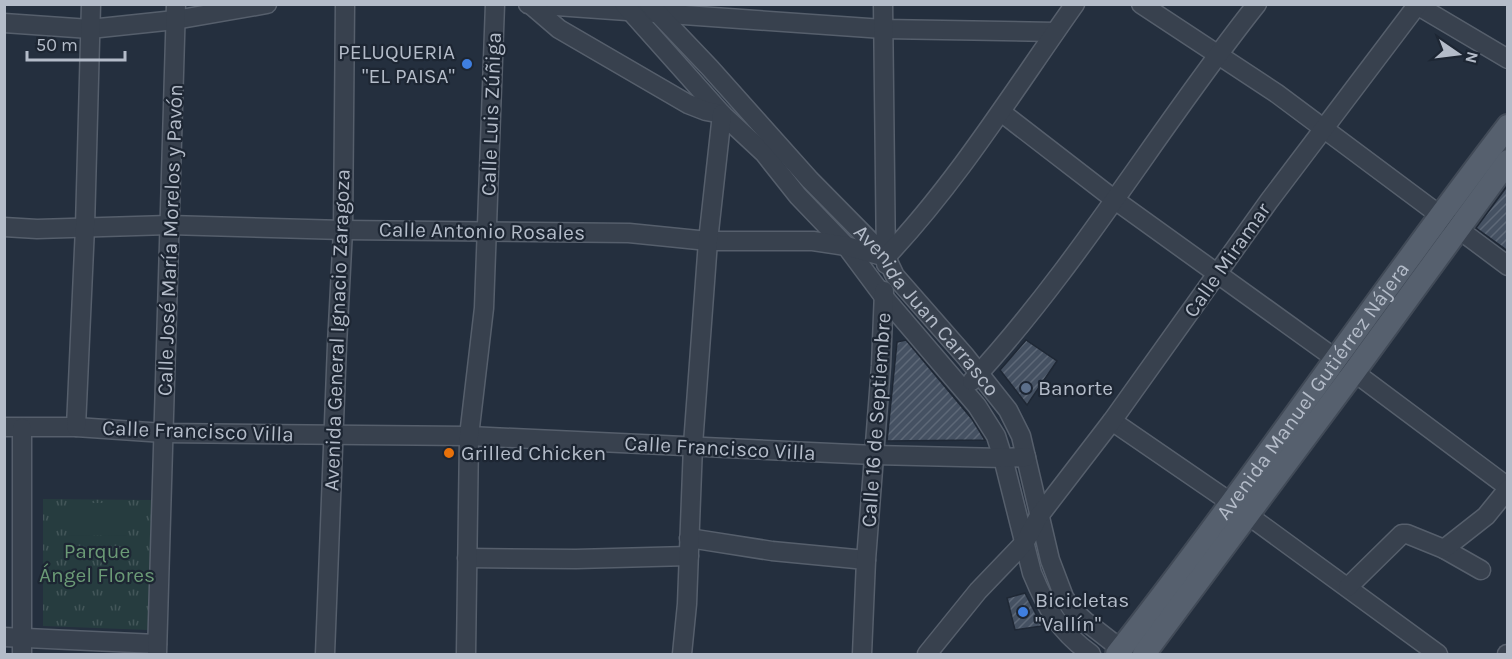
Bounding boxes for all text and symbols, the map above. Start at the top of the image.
scale bar [27,24,124,62]
north arrow [1428,24,1488,84]
street label: Calle Luis Zúñiga [476,31,506,197]
text: 50 m [36,34,78,56]
place label: PELUQUERIA "EL PAISA" [338,40,455,88]
text: N [1461,50,1483,65]
marker: PELUQUERIA "EL PAISA" [460,57,474,71]
street label: Calle José María Morelos y Pavón [153,84,187,396]
street label: Avenida General Ignacio Zaragoza [319,169,355,491]
street label: Calle Miramar [1179,198,1275,322]
street label: Calle Antonio Rosales [379,217,585,245]
street label: Avenida Juan Carrasco [849,220,1004,401]
street label: Avenida Manuel Gutiérrez Nájera [1211,257,1414,524]
street label: Calle 16 de Septiembre [857,312,895,528]
place label: Banorte [1038,376,1113,400]
marker: Banorte [1019,381,1033,395]
street label: Calle Francisco Villa [102,416,294,446]
street label: Calle Francisco Villa [624,431,816,465]
place label: Grilled Chicken [461,441,606,465]
marker: Grilled Chicken [442,446,456,460]
park label: Parque Ángel Flores [39,539,155,587]
place label: Bicicletas "Vallín" [1035,588,1129,636]
marker: Bicicletas "Vallín" [1016,605,1030,619]

